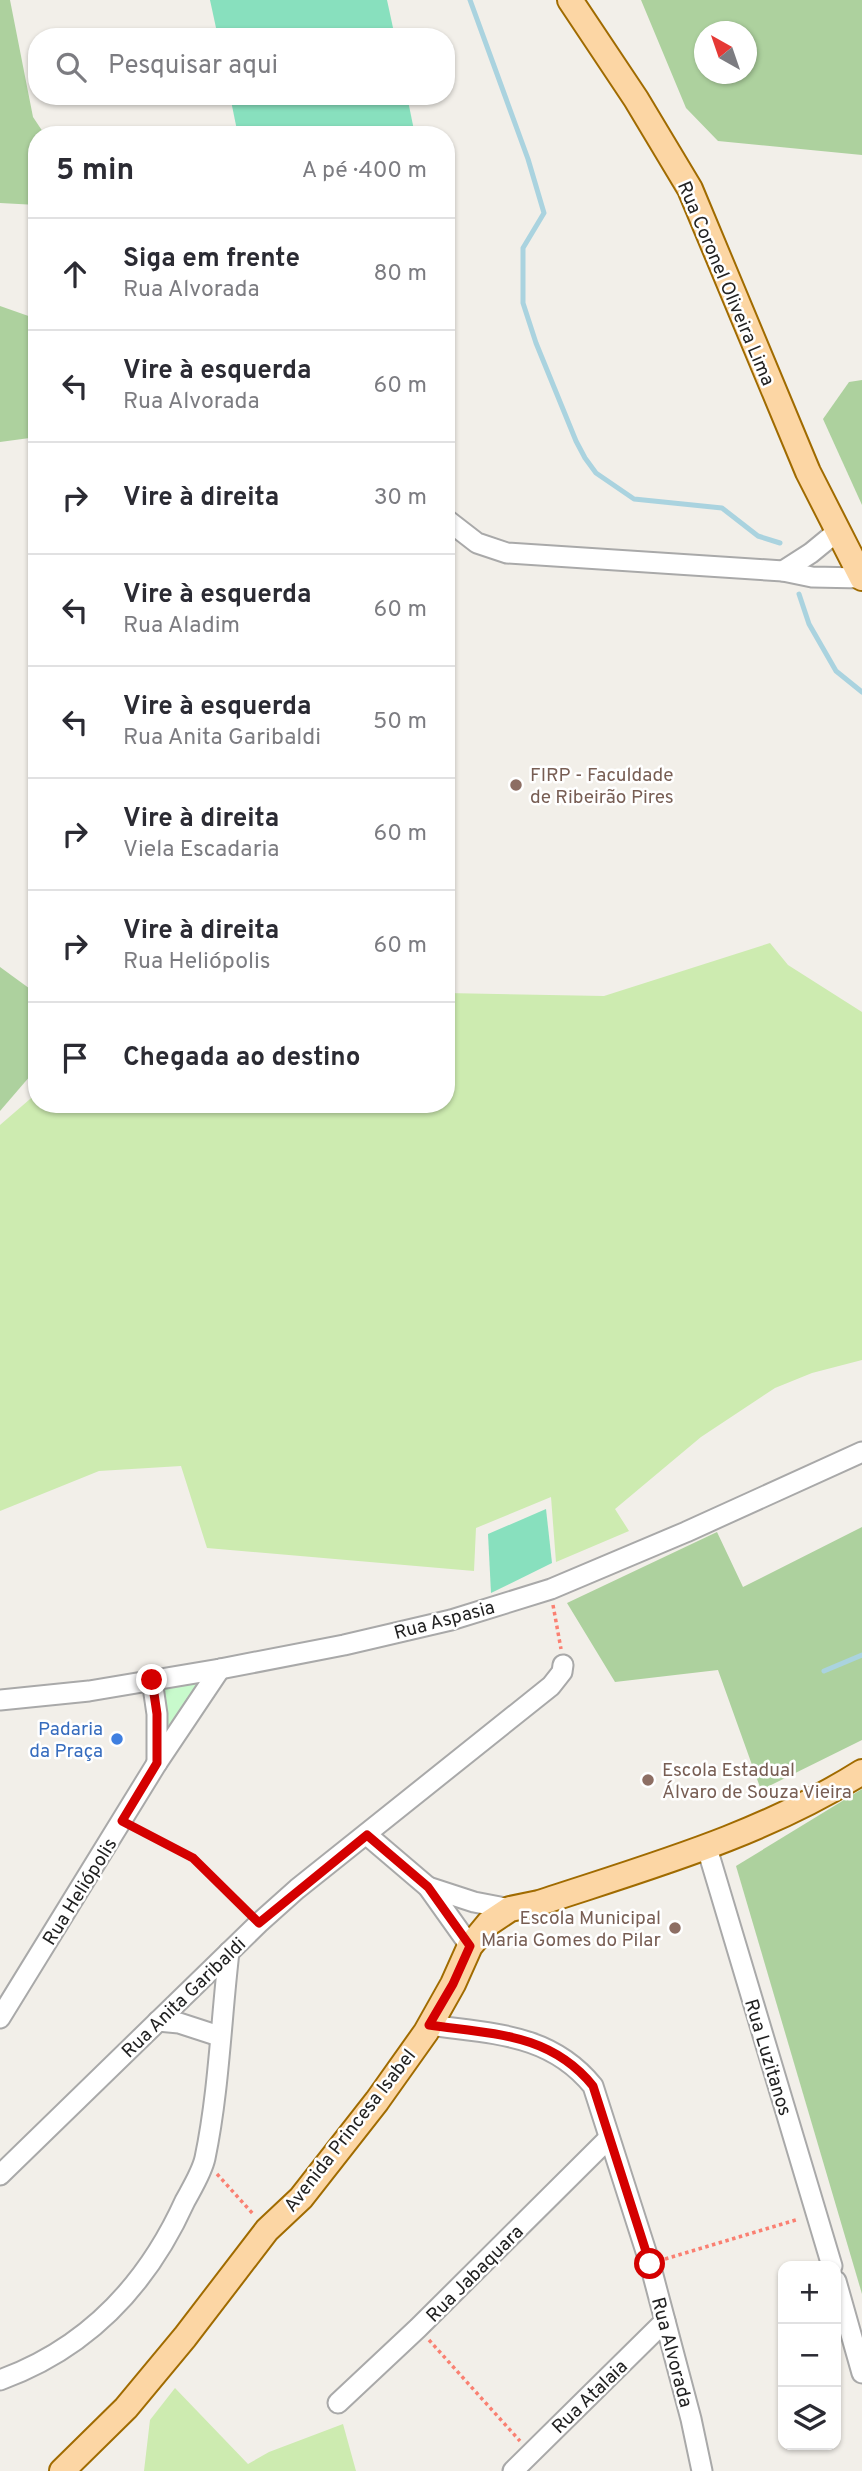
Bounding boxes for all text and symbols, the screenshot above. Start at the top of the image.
north arrow [694,21,757,84]
search box [28,28,455,105]
icon: search [52,48,90,86]
text: Pesquisar aqui [108,50,278,83]
text: 5 min [56,153,134,190]
text: A pé · 400 m [302,157,427,186]
street label: Rua Coronel Oliveira Lima [671,178,779,390]
text: Siga em frente [123,243,300,276]
icon: ahead [56,255,94,293]
text: 80 m [374,260,427,289]
text: Rua Alvorada [123,276,260,305]
text: Vire à esquerda [123,355,311,388]
icon: left [56,367,94,405]
text: 60 m [374,372,427,401]
text: Rua Alvorada [123,388,260,417]
icon: right [56,479,94,517]
text: Vire à direita [123,482,279,515]
text: 30 m [374,484,427,513]
text: Vire à esquerda [123,579,311,612]
icon: left [56,591,94,629]
text: 60 m [374,596,427,625]
text: Rua Aladim [123,612,240,641]
text: Vire à esquerda [123,691,311,724]
icon: left [56,703,94,741]
text: 50 m [373,708,427,737]
text: Rua Anita Garibaldi [123,724,321,753]
place label: FIRP - Faculdade de Ribeirão Pires [530,764,674,810]
marker: FIRP - Faculdade de Ribeirão Pires [508,777,524,793]
text: Vire à direita [123,803,279,836]
icon: right [56,815,94,853]
text: 60 m [374,820,427,849]
text: Viela Escadaria [123,836,279,865]
text: Vire à direita [123,915,279,948]
icon: right [56,927,94,965]
text: 60 m [374,932,427,961]
text: Rua Heliópolis [123,948,271,977]
icon: arrive [56,1039,94,1077]
text: Chegada ao destino [123,1042,360,1075]
street label: Rua Aspasia [392,1596,498,1646]
route end [136,1664,167,1695]
place label: Padaria da Praça [29,1718,103,1764]
marker: Padaria da Praça [109,1731,125,1747]
place label: Escola Estadual Álvaro de Souza Vieira [662,1759,852,1805]
marker: Escola Estadual Álvaro de Souza Vieira [640,1772,656,1788]
street label: Rua Heliópolis [38,1834,123,1950]
place label: Escola Municipal Maria Gomes do Pilar [481,1907,662,1953]
marker: Escola Municipal Maria Gomes do Pilar [667,1920,683,1936]
street label: Rua Anita Garibaldi [117,1933,252,2064]
street label: Rua Luzitanos [738,1996,796,2119]
street label: Avenida Princesa Isabel [279,2045,422,2218]
street label: Rua Jabaquara [422,2221,529,2328]
route start [634,2248,665,2279]
map controls [778,2261,841,2450]
button: + [778,2261,841,2324]
street label: Rua Alvorada [645,2295,697,2410]
button: − [778,2324,841,2387]
street label: Rua Atalaia [547,2355,633,2440]
button: layers [778,2387,841,2450]

